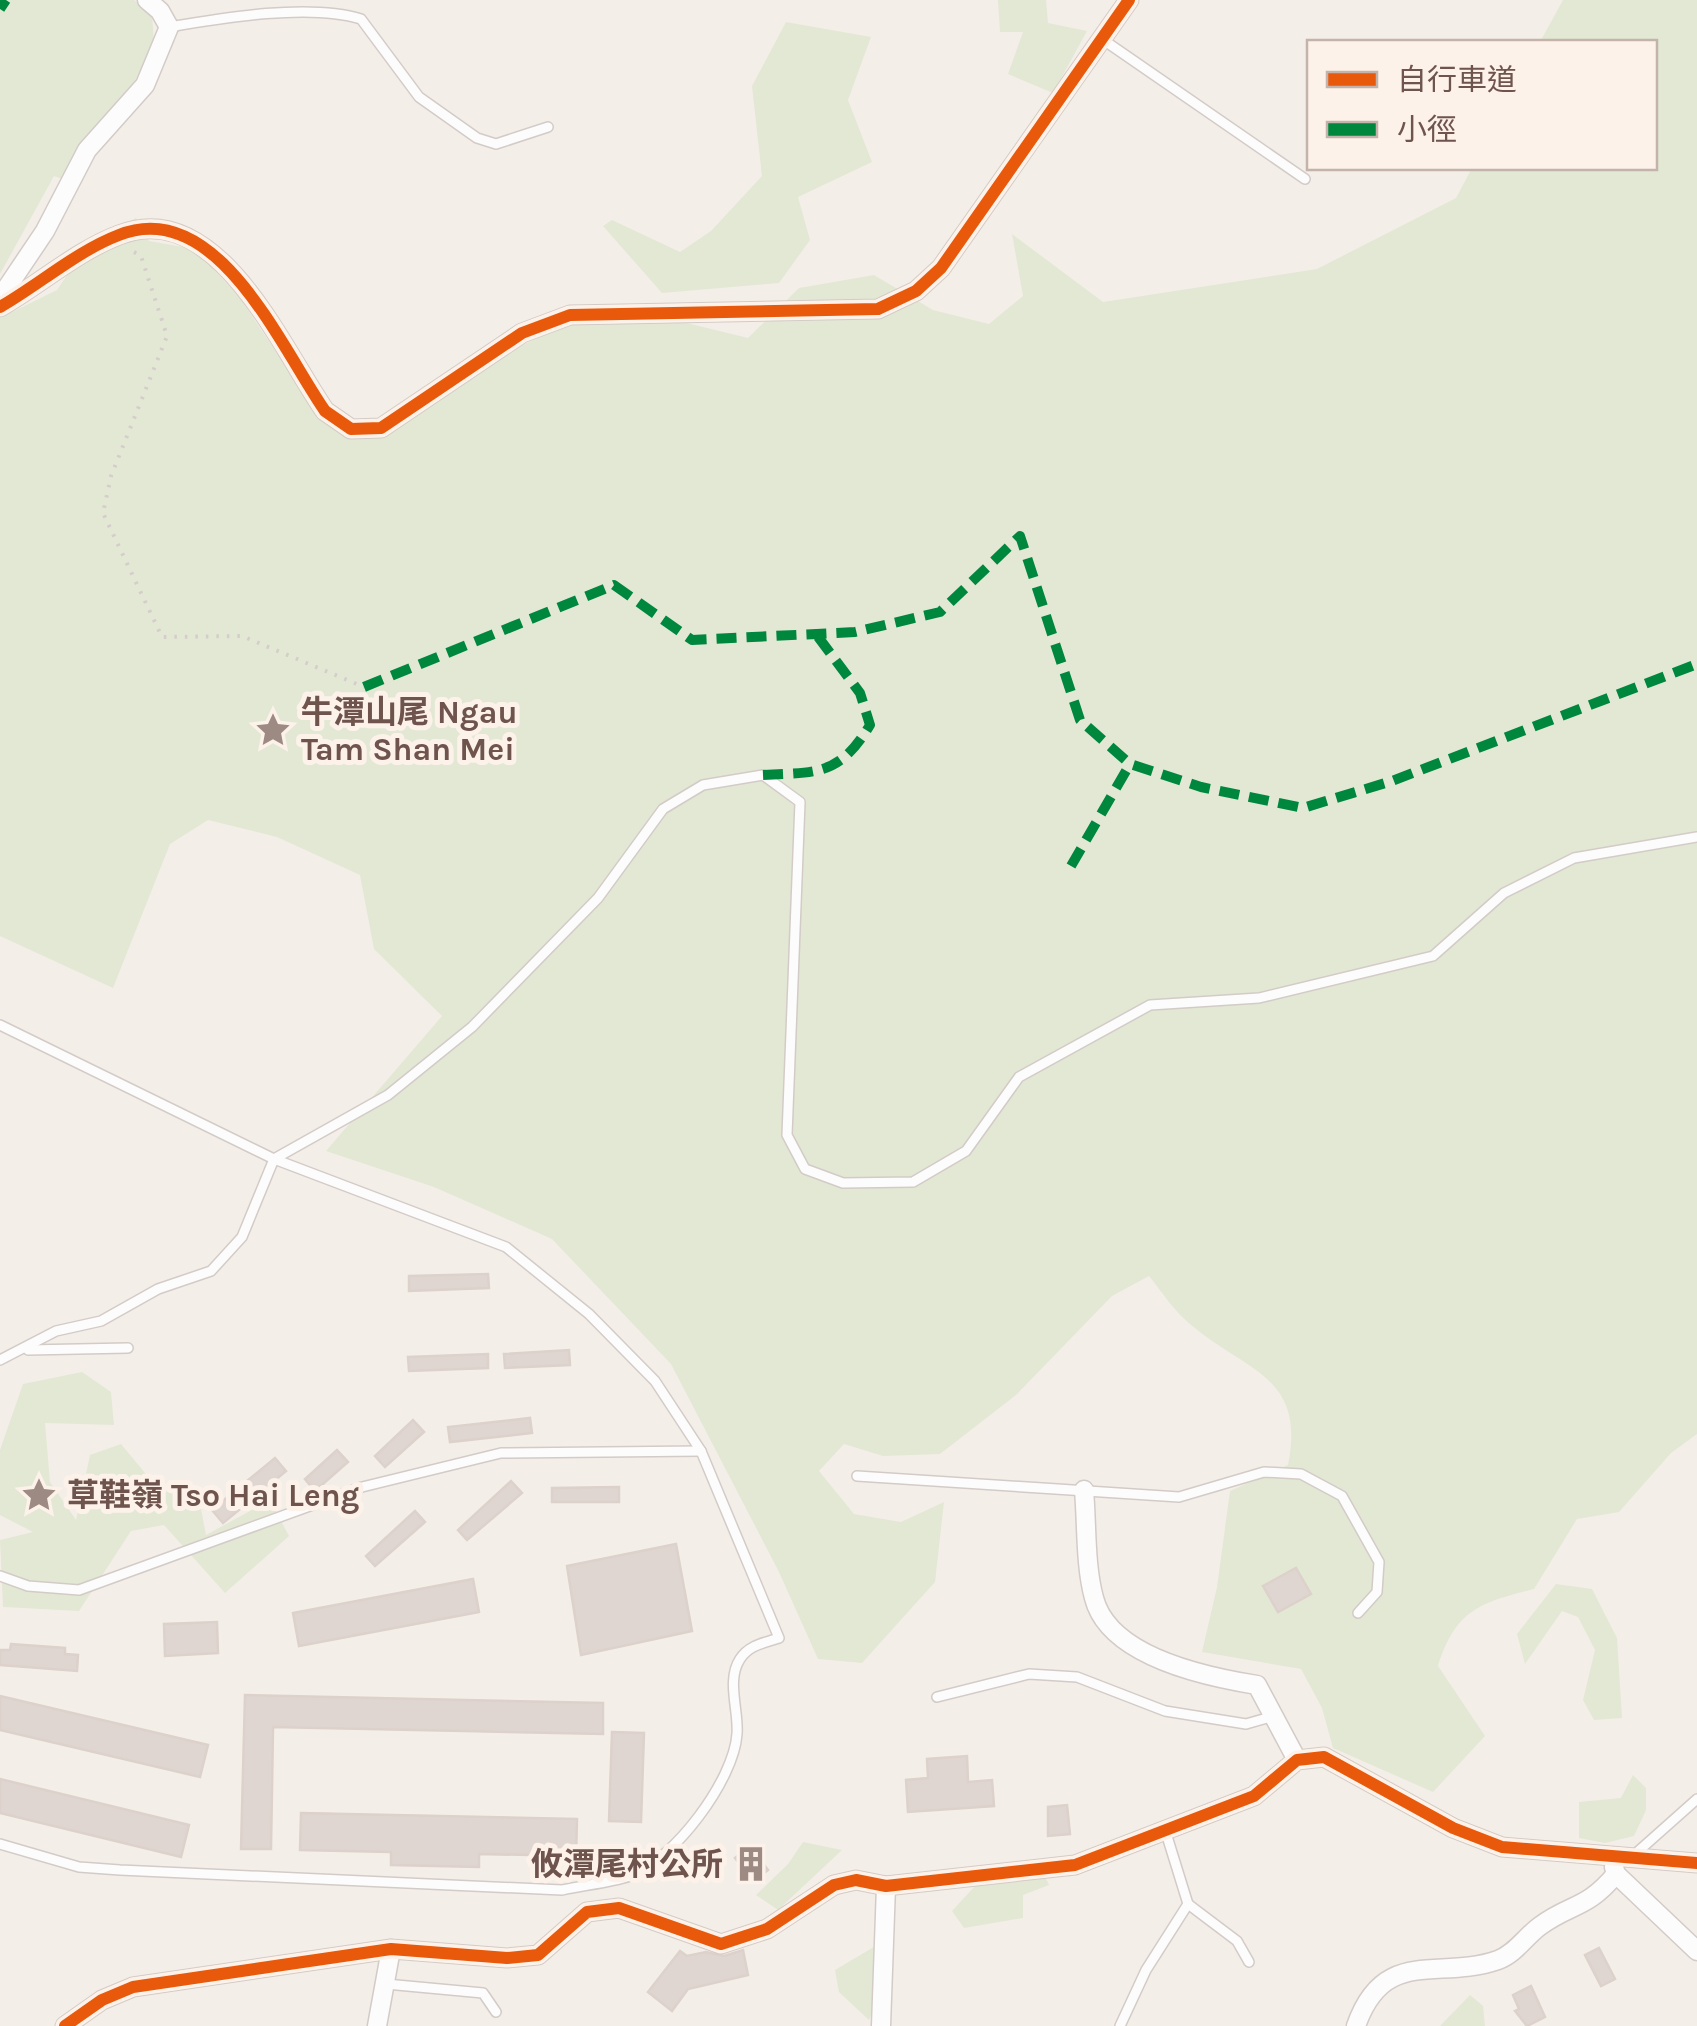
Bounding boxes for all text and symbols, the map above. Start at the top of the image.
legend [1307,40,1657,170]
text: 自行車道 [1397,62,1517,98]
text: 小徑 [1397,112,1457,148]
place label: 牛潭山尾 Ngau Tam Shan Mei [301,694,517,768]
place icon: 牛潭山尾 Ngau Tam Shan Mei [254,711,292,749]
place icon: 草鞋嶺 Tso Hai Leng [20,1476,58,1514]
place label: 草鞋嶺 Tso Hai Leng [67,1477,359,1514]
building icon: 攸潭尾村公所 [732,1845,770,1883]
place label: 攸潭尾村公所 [531,1846,723,1883]

